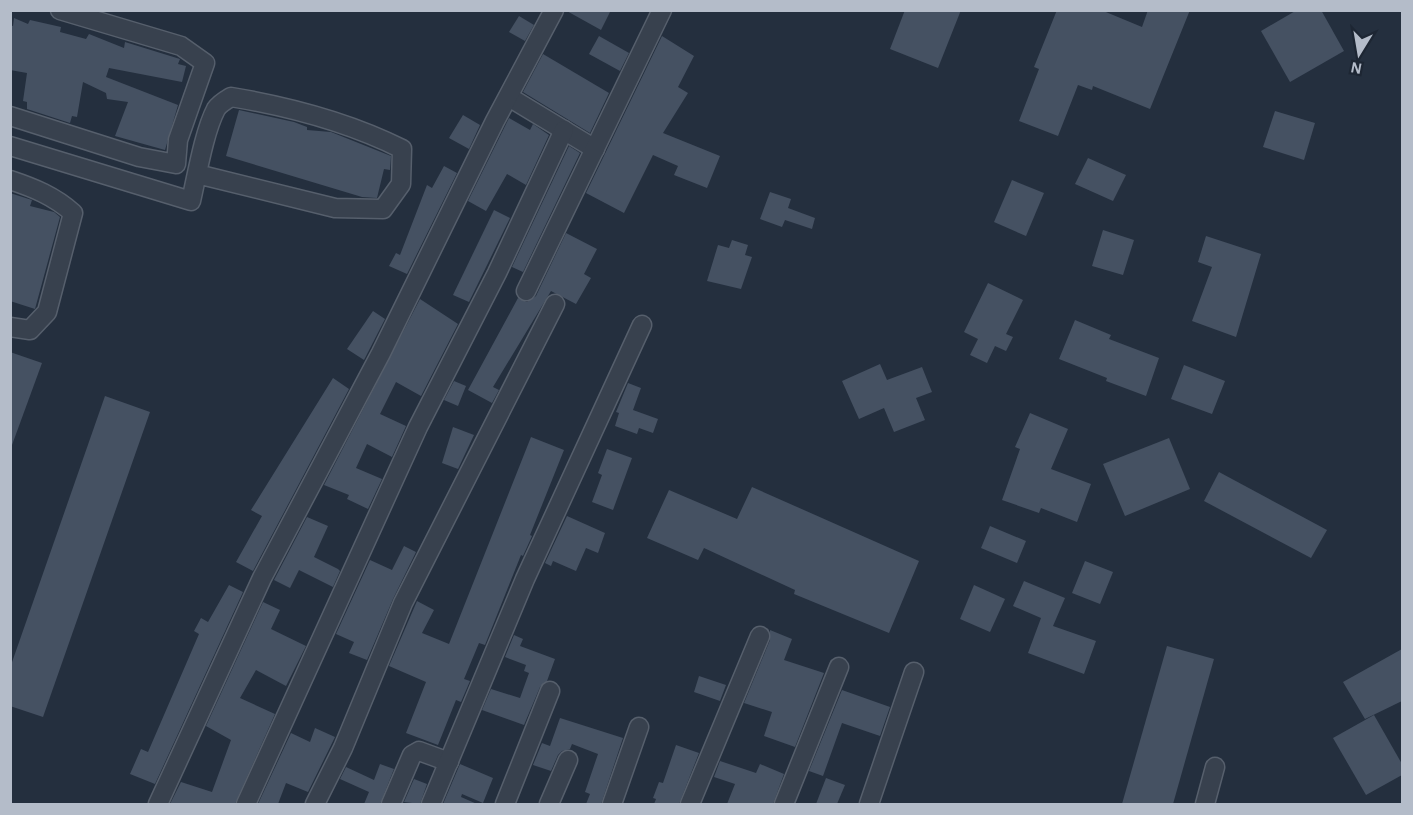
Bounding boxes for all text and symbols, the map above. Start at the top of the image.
north arrow [1329,24,1389,84]
text: N [1349,59,1363,77]

